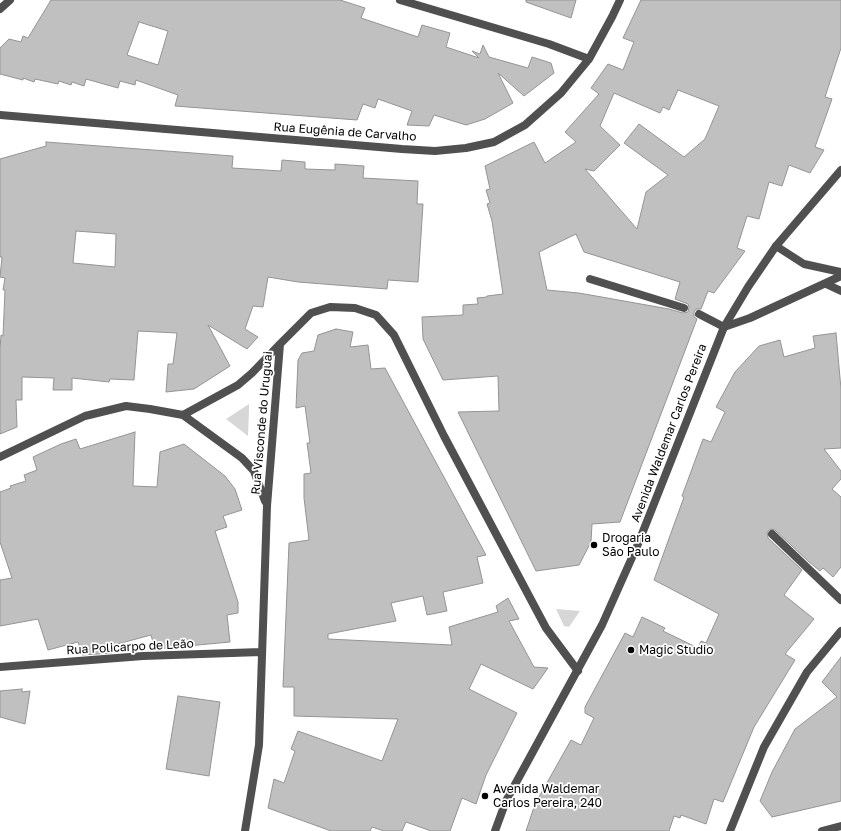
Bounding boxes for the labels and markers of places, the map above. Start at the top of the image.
place label: Drogaria São Paulo [602,531,659,559]
marker: Drogaria São Paulo [589,540,599,550]
place label: Magic Studio [639,643,714,657]
marker: Magic Studio [626,645,636,655]
place label: Avenida Waldemar Carlos Pereira, 240 [493,782,602,810]
marker: Avenida Waldemar Carlos Pereira, 240 [480,791,490,801]

